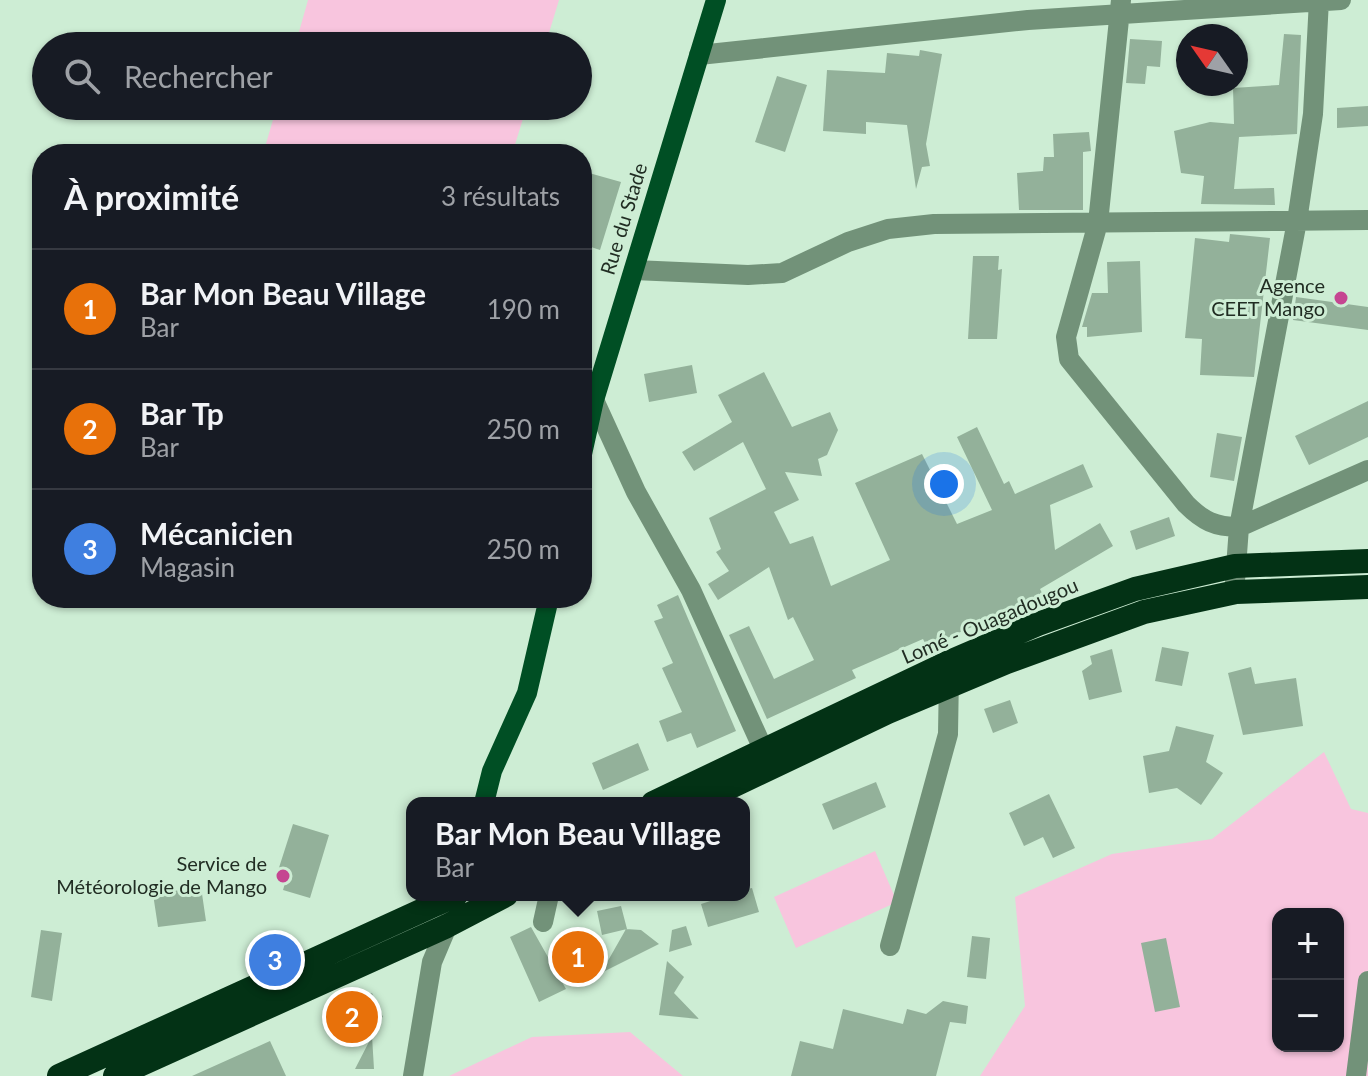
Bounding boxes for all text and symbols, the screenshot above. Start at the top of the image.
north arrow [1176,24,1248,96]
search box [32,32,592,120]
icon: search [60,54,104,98]
text: Rechercher [124,58,273,94]
street label: Rue du Stade [595,160,651,278]
text: À proximité [64,176,239,217]
text: 3 résultats [441,180,560,212]
place label: Agence CEET Mango [1211,273,1325,320]
text: Bar Mon Beau Village [140,275,426,311]
marker: Agence CEET Mango [1332,289,1350,307]
text: 1 [82,293,98,325]
text: 190 m [487,293,560,325]
text: Bar [140,311,179,343]
text: Bar Tp [140,395,224,431]
text: 2 [82,413,98,445]
text: 250 m [487,413,560,445]
text: Bar [140,431,179,463]
your location [924,464,964,504]
text: Mécanicien [140,515,293,551]
text: 3 [82,533,98,565]
text: 250 m [487,533,560,565]
text: Magasin [140,551,235,583]
street label: Lomé - Ouagadougou [898,572,1081,668]
popup [406,797,750,901]
text: Bar Mon Beau Village [435,815,721,851]
place label: Service de Météorologie de Mango [56,851,267,898]
text: Bar [435,851,474,883]
marker: Service de Météorologie de Mango [274,867,292,885]
map controls [1272,908,1344,1052]
button: + [1272,908,1344,980]
pin: 1 [552,927,604,987]
pin: 3 [249,930,301,990]
button: − [1272,980,1344,1052]
pin: 2 [326,987,378,1047]

